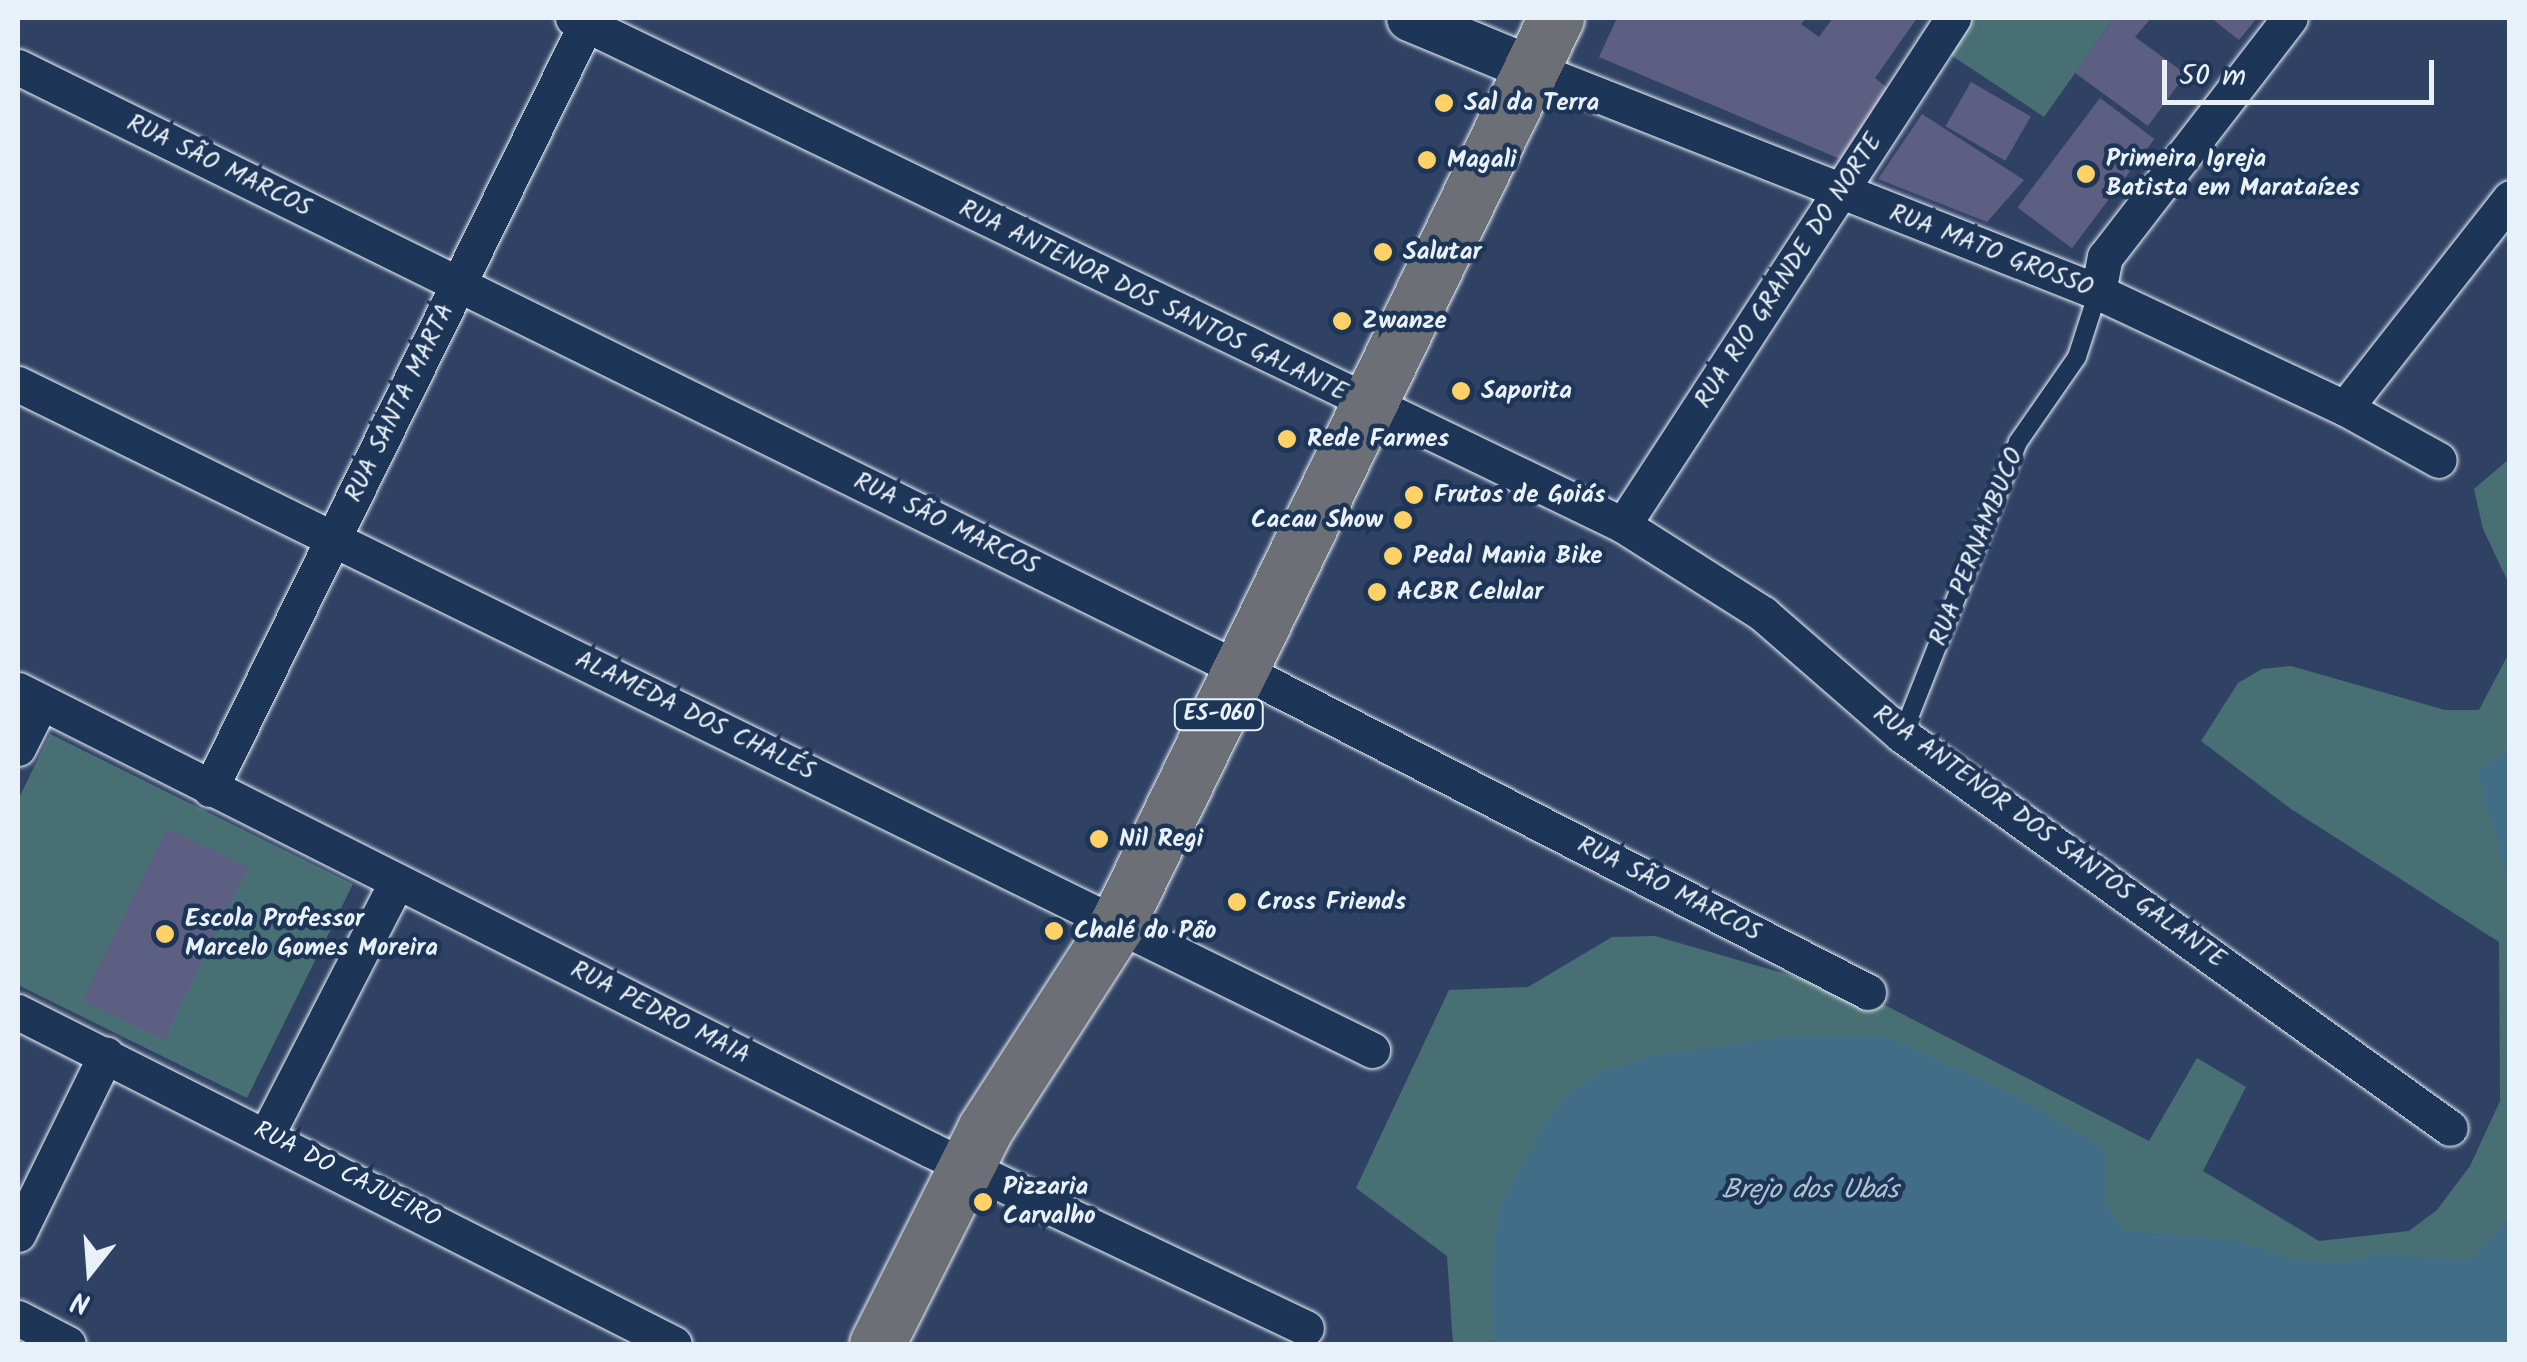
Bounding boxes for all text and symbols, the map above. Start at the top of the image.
scale bar [2167,40,2440,102]
text: 50 m [2179,53,2246,101]
place label: Sal da Terra [1464,88,1599,118]
marker: Sal da Terra [1433,92,1455,114]
street label: RUA SÃO MARCOS [122,108,316,224]
street label: RUA RIO GRANDE DO NORTE [1689,128,1889,414]
place label: Magali [1447,145,1517,175]
place label: Primeira Igreja Batista em Marataízes [2106,145,2360,204]
marker: Magali [1416,149,1438,171]
marker: Primeira Igreja Batista em Marataízes [2075,163,2097,185]
street label: RUA ANTENOR DOS SANTOS GALANTE [954,194,1352,408]
street label: RUA MATO GROSSO [1885,198,2097,304]
place label: Salutar [1403,237,1481,267]
marker: Salutar [1372,241,1394,263]
street label: RUA SANTA MARTA [339,299,461,507]
place label: Zwanze [1362,306,1447,336]
marker: Zwanze [1331,310,1353,332]
place label: Saporita [1481,376,1572,406]
marker: Saporita [1450,380,1472,402]
place label: Rede Farmes [1307,424,1449,454]
marker: Rede Farmes [1276,428,1298,450]
street label: RUA PERNAMBUCO [1924,444,2030,650]
street label: RUA SÃO MARCOS [849,466,1043,582]
place label: Frutos de Goiás [1434,480,1605,510]
marker: Frutos de Goiás [1403,484,1425,506]
place label: Cacau Show [1251,505,1383,535]
marker: Cacau Show [1392,509,1414,531]
place label: Pedal Mania Bike [1413,541,1602,571]
marker: Pedal Mania Bike [1382,545,1404,567]
place label: ACBR Celular [1397,577,1543,607]
marker: ACBR Celular [1366,581,1388,603]
street label: ALAMEDA DOS CHALÉS [570,645,820,787]
road number: ES-060 [1172,698,1266,732]
street label: RUA ANTENOR DOS SANTOS GALANTE [1867,699,2231,975]
place label: Nil Regi [1119,824,1203,854]
marker: Nil Regi [1088,828,1110,850]
street label: RUA SÃO MARCOS [1572,830,1766,948]
place label: Cross Friends [1257,887,1406,917]
marker: Cross Friends [1226,891,1248,913]
place label: Escola Professor Marcelo Gomes Moreira [185,905,438,964]
place label: Chalé do Pão [1074,916,1216,946]
marker: Chalé do Pão [1043,920,1065,942]
marker: Escola Professor Marcelo Gomes Moreira [154,923,176,945]
street label: RUA PEDRO MAIA [565,955,755,1071]
street label: RUA DO CAJUEIRO [249,1115,445,1235]
place label: Pizzaria Carvalho [1003,1173,1096,1232]
water label: Brejo dos Ubás [1721,1174,1899,1208]
marker: Pizzaria Carvalho [972,1191,994,1213]
north arrow [40,1222,140,1322]
text: N [66,1277,96,1325]

